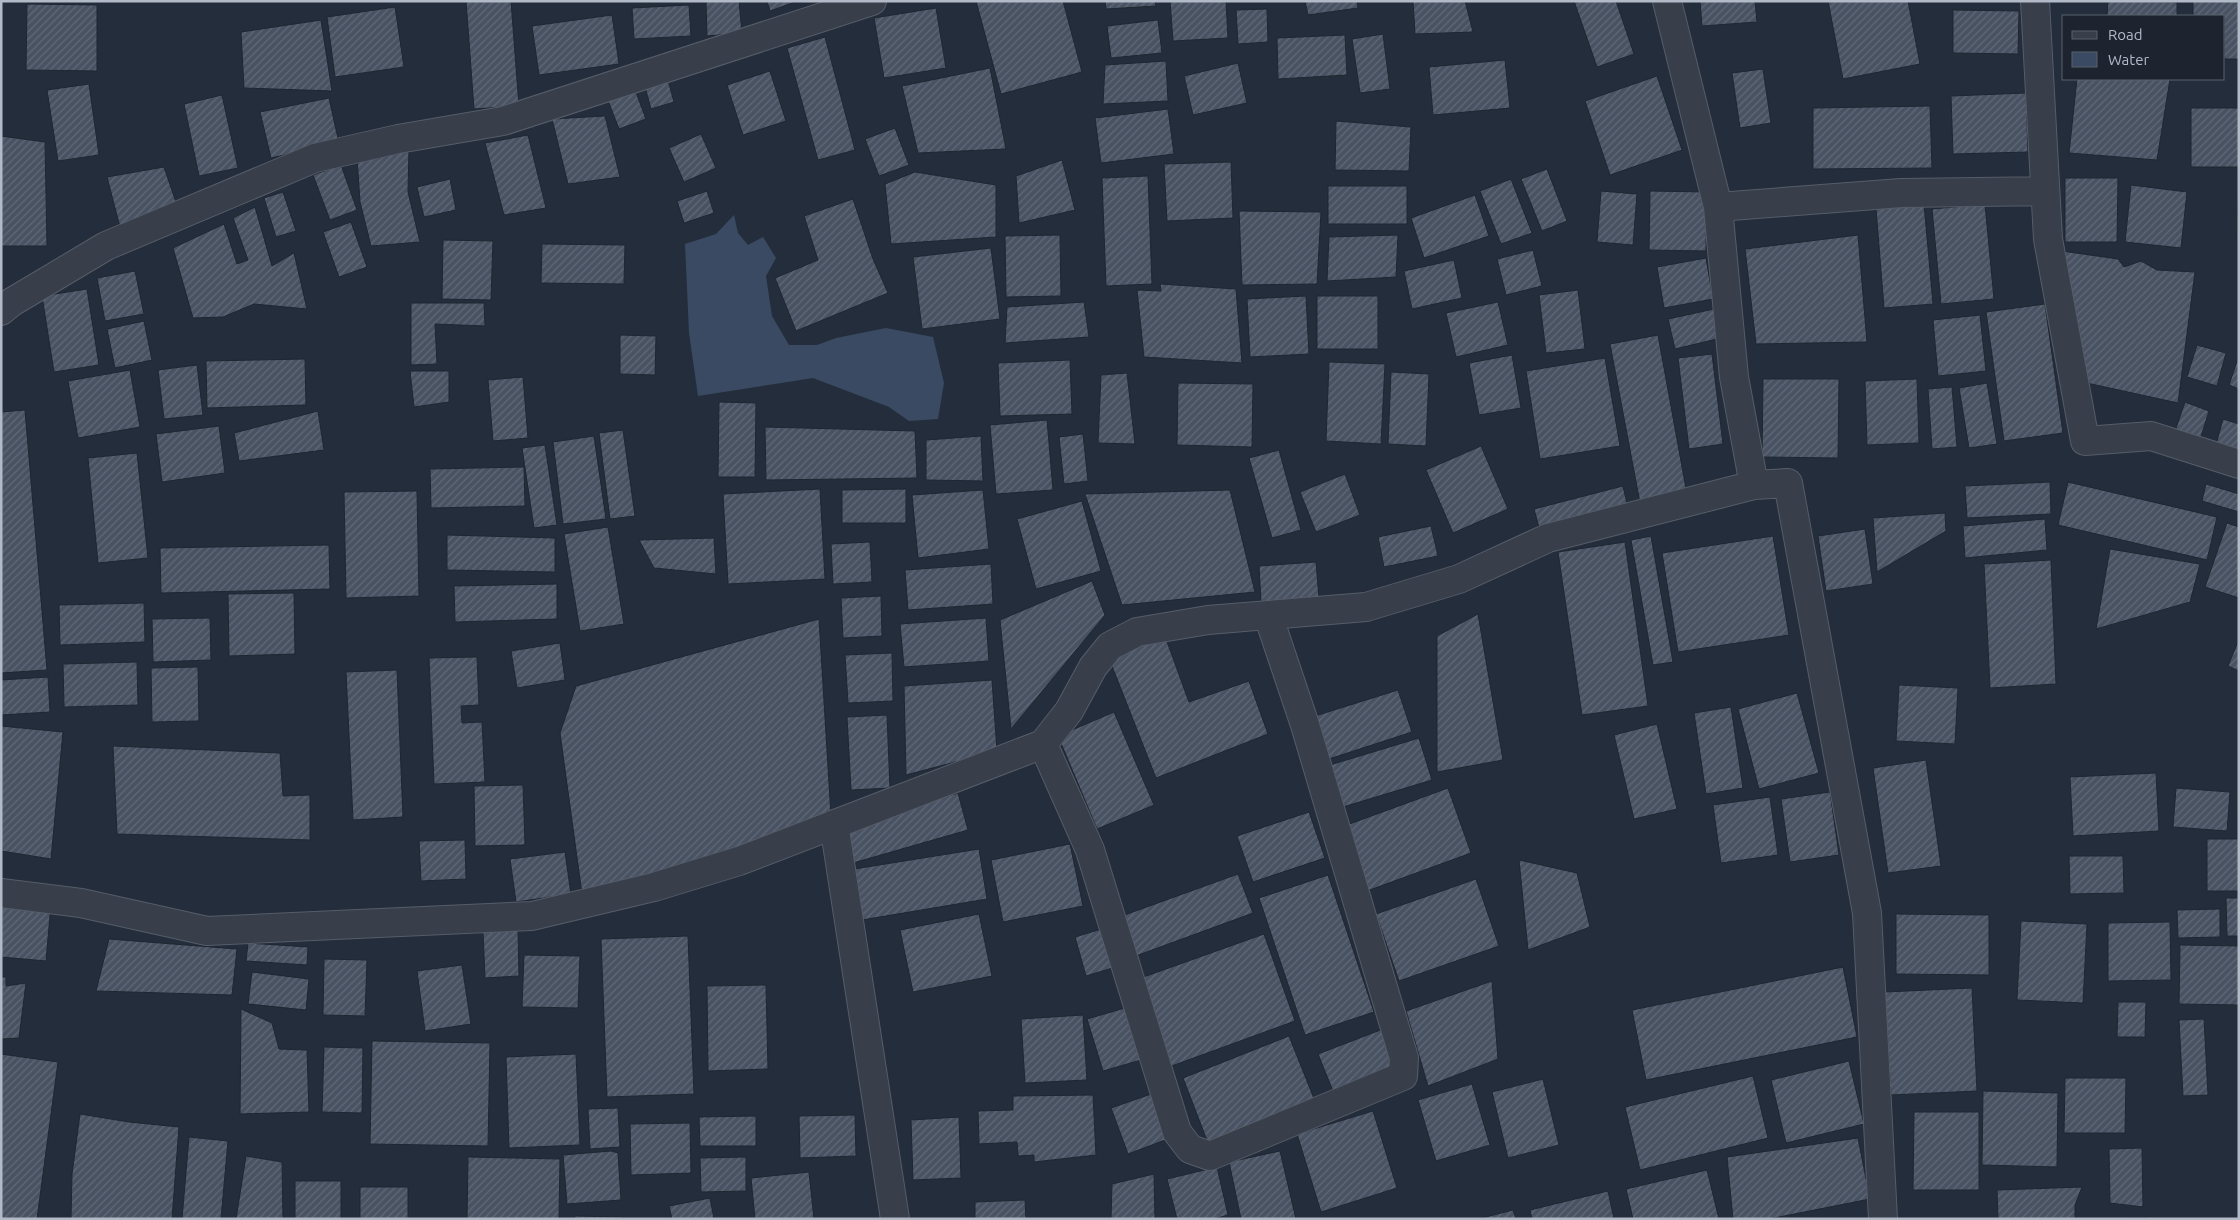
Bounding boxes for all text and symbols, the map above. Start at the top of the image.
legend [2062,15,2225,80]
text: Road [2108,26,2143,43]
text: Water [2108,51,2149,68]

